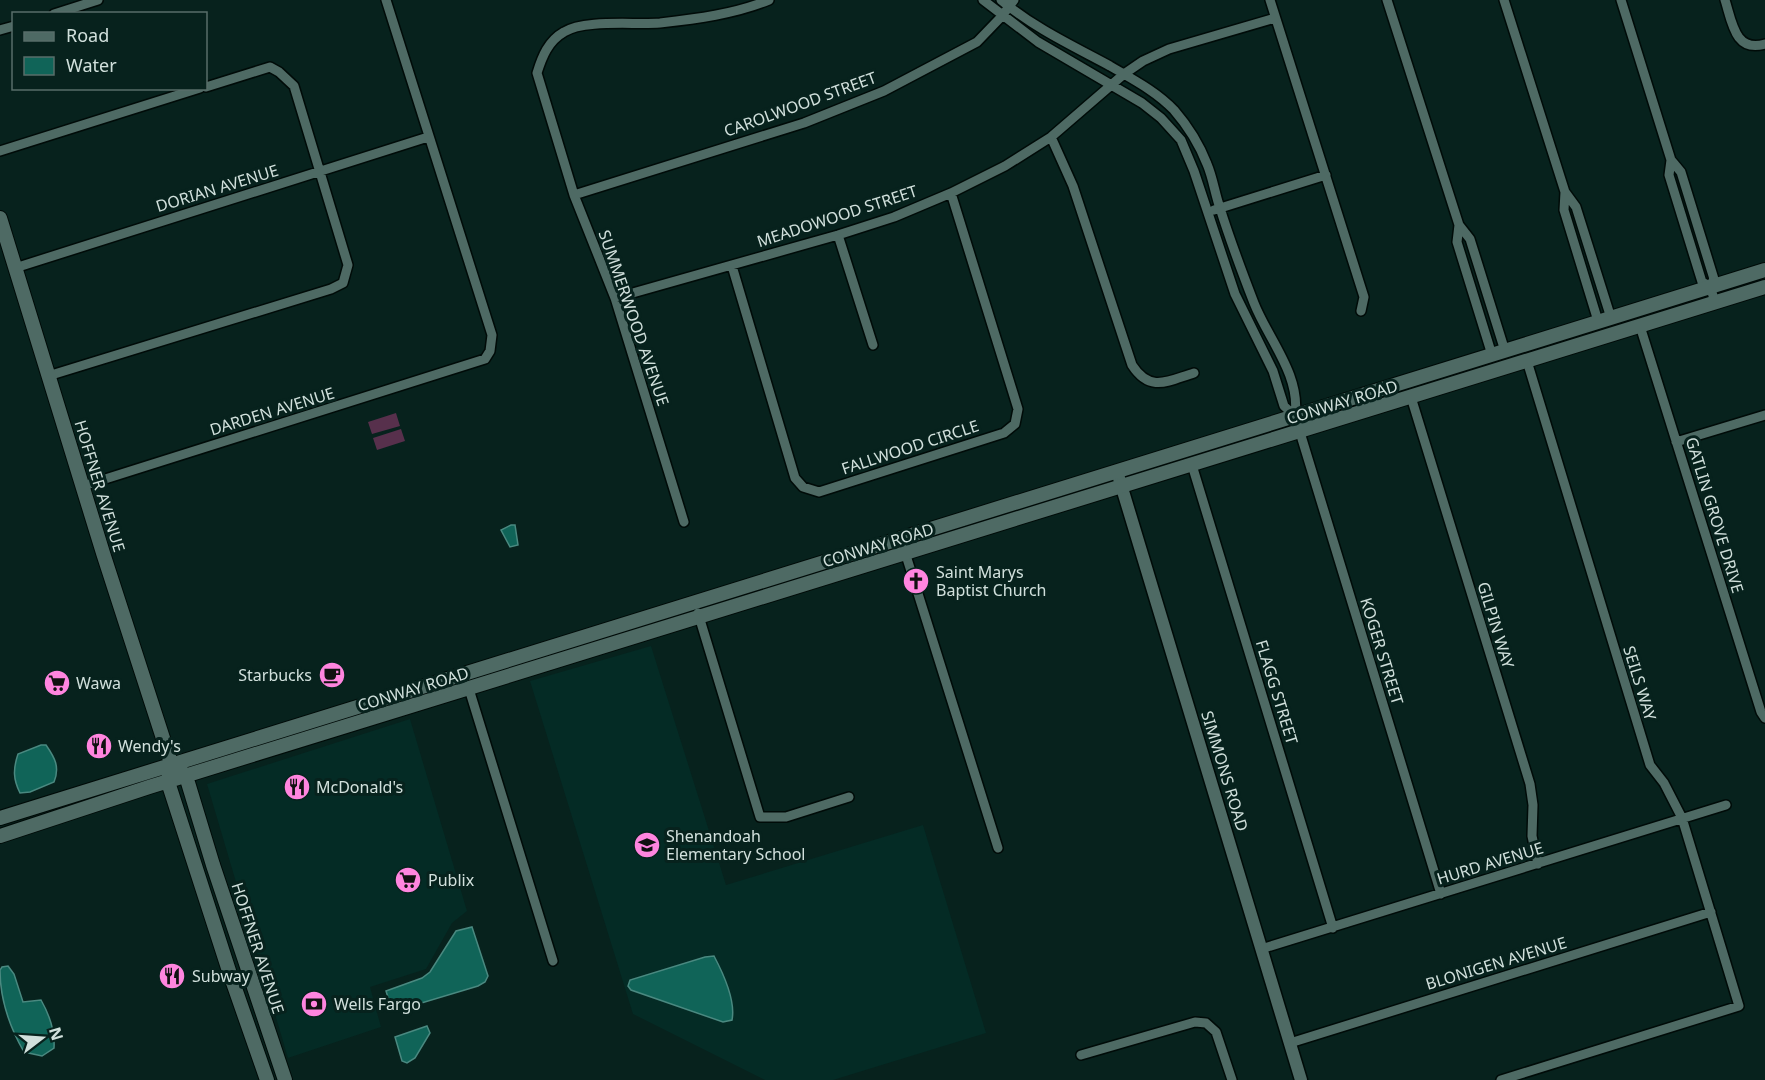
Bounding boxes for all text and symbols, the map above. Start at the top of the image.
legend [12,12,207,90]
text: Road [66,23,109,47]
text: Water [66,53,117,77]
street label: CAROLWOOD STREET [721,66,879,142]
street label: DORIAN AVENUE [153,159,281,217]
street label: MEADOWOOD STREET [754,180,920,252]
street label: SUMMERWOOD AVENUE [594,227,674,409]
street label: CONWAY ROAD [1284,375,1400,429]
street label: DARDEN AVENUE [207,382,337,440]
street label: FALLWOOD CIRCLE [839,414,981,480]
street label: HOFFNER AVENUE [69,417,131,555]
street label: GATLIN GROVE DRIVE [1681,434,1749,596]
street label: CONWAY ROAD [820,518,936,572]
place label: Saint Marys Baptist Church [936,561,1046,601]
church icon: Saint Marys Baptist Church [901,566,931,596]
street label: GILPIN WAY [1472,579,1520,672]
street label: KOGER STREET [1355,595,1409,707]
street label: FLAGG STREET [1251,637,1303,747]
street label: SEILS WAY [1618,643,1662,724]
cafe icon: Starbucks [317,660,347,690]
street label: CONWAY ROAD [355,662,471,716]
place label: Starbucks [238,664,312,686]
supermarket icon: Wawa [42,668,72,698]
place label: Wawa [76,672,121,694]
street label: SIMMONS ROAD [1196,708,1254,834]
restaurant icon: Wendy's [84,731,114,761]
place label: Wendy's [118,735,181,757]
restaurant icon: McDonald's [282,772,312,802]
place label: McDonald's [316,776,403,798]
place label: Shenandoah Elementary School [666,825,805,865]
school or university icon: Shenandoah Elementary School [632,830,662,860]
street label: HURD AVENUE [1434,836,1546,890]
supermarket icon: Publix [393,865,423,895]
place label: Publix [428,869,475,891]
street label: HOFFNER AVENUE [226,879,290,1017]
street label: BLONIGEN AVENUE [1423,931,1569,995]
restaurant icon: Subway [157,961,187,991]
place label: Subway [192,965,251,987]
bank icon: Wells Fargo [299,989,329,1019]
place label: Wells Fargo [334,993,421,1015]
north arrow [12,1008,72,1068]
text: N [44,1024,69,1043]

